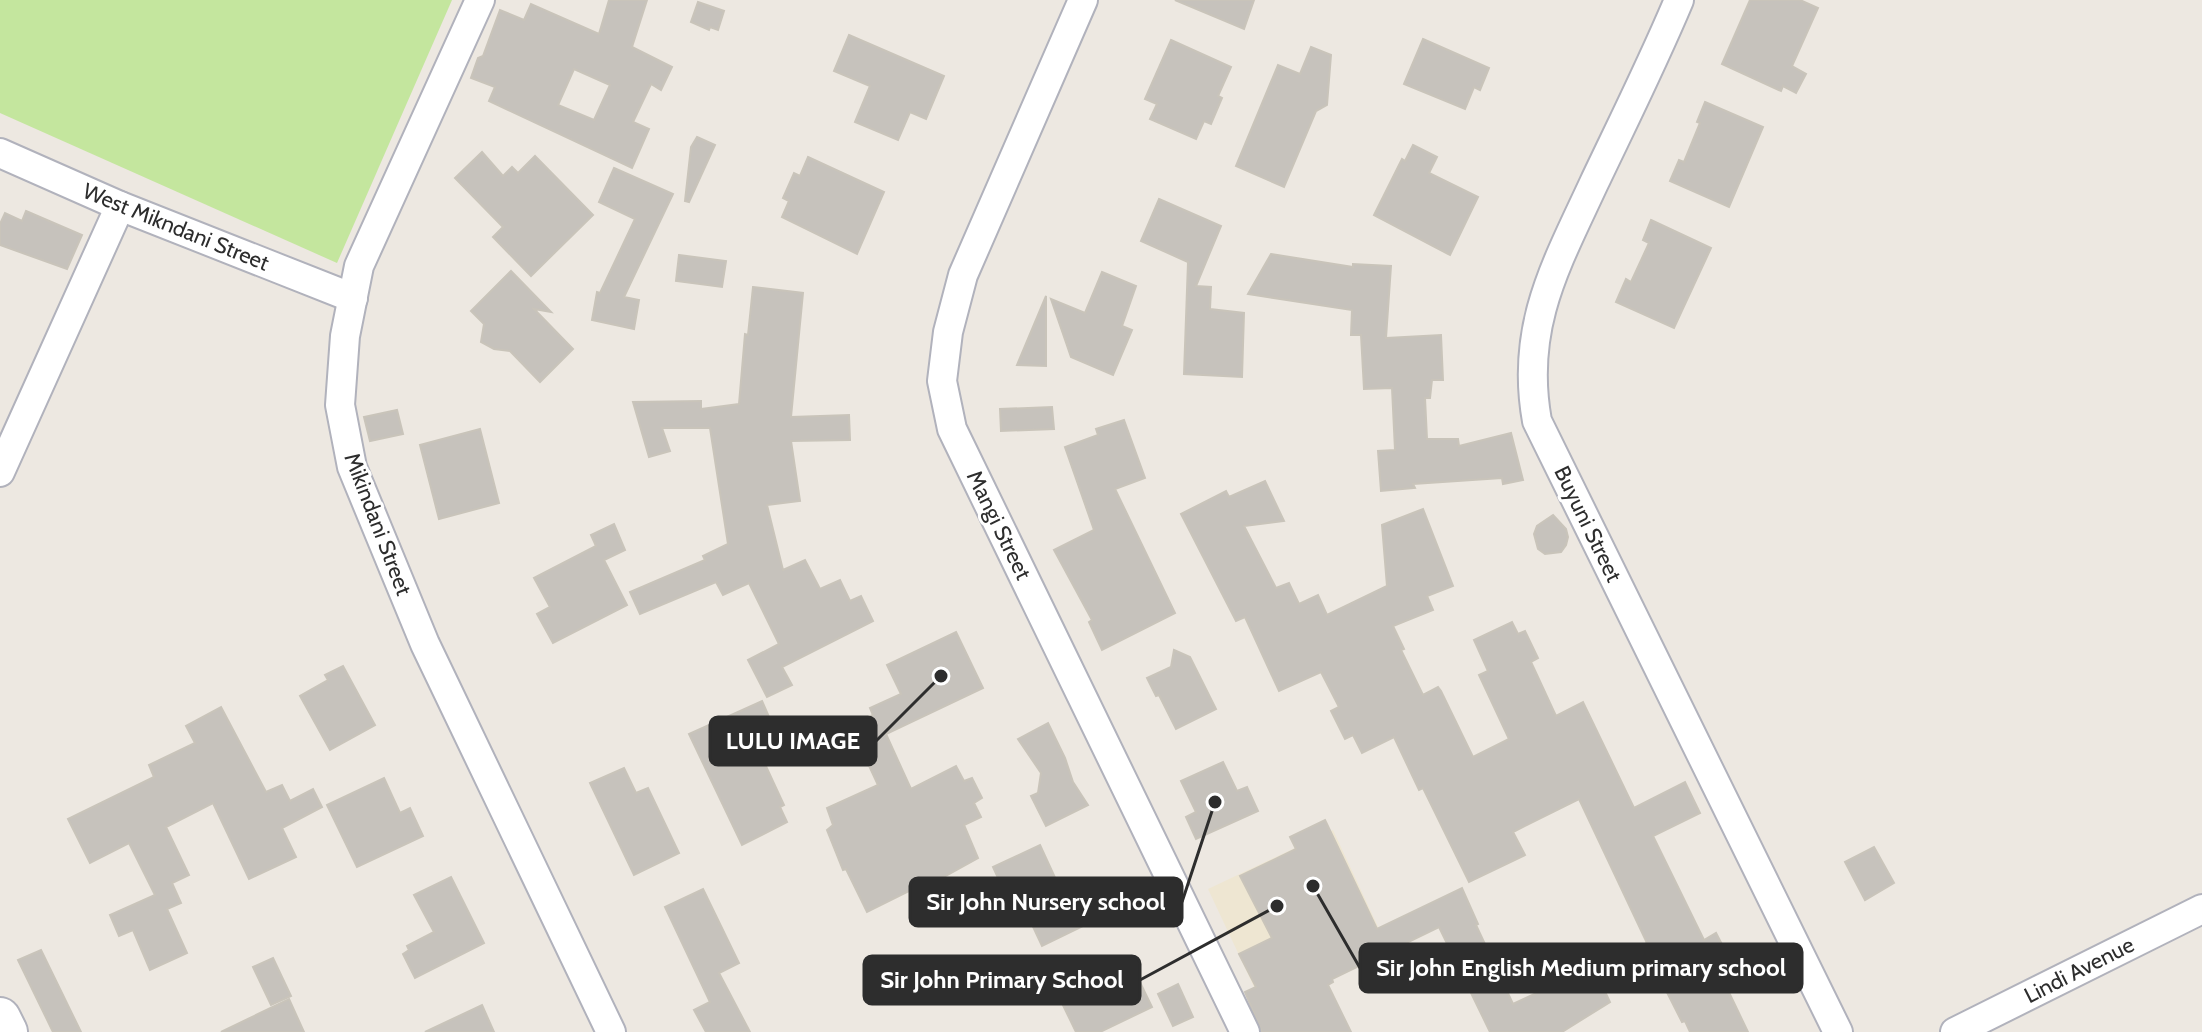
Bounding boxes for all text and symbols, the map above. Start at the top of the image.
street label: West Mikndani Street [79,177,274,277]
street label: Mikindani Street [338,449,418,600]
street label: Buyuni Street [1548,462,1628,587]
street label: Mangi Street [961,466,1037,585]
callout: LULU IMAGE [710,717,876,765]
text: LULU IMAGE [726,726,860,755]
callout: Sir John Nursery school [910,878,1182,926]
text: Sir John Nursery school [926,887,1166,916]
street label: Lindi Avenue [2020,931,2138,1009]
callout: Sir John English Medium primary school [1360,944,1802,992]
text: Sir John English Medium primary school [1376,953,1786,982]
callout: Sir John Primary School [864,956,1140,1004]
text: Sir John Primary School [880,965,1124,994]

